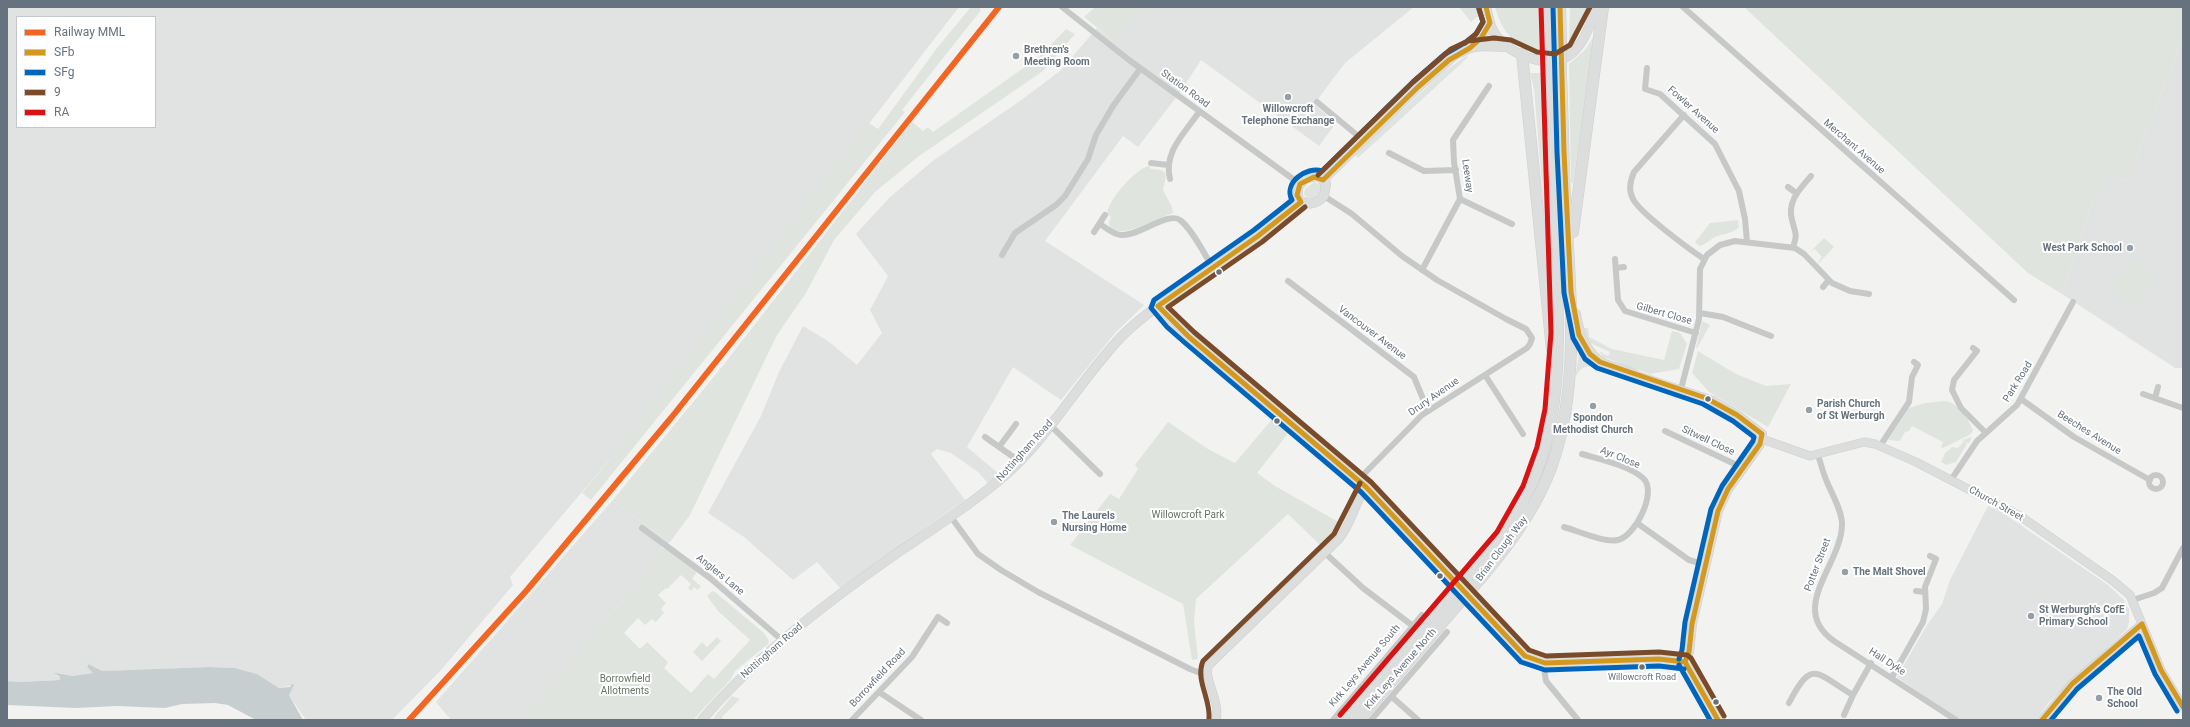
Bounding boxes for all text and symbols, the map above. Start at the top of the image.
legend [16,16,156,128]
text: Railway MML [54,25,125,39]
place label: Brethren's Meeting Room [1024,44,1090,68]
text: SFb [54,45,75,59]
marker: Brethren's Meeting Room [1011,51,1021,61]
text: SFg [54,65,74,79]
street label: Station Road [1158,67,1212,111]
street label: Fowler Avenue [1665,84,1721,136]
text: 9 [54,85,61,99]
marker: Willowcroft Telephone Exchange [1283,92,1293,102]
place label: Willowcroft Telephone Exchange [1241,103,1335,126]
text: RA [54,105,69,119]
street label: Merchant Avenue [1821,117,1887,177]
street label: Leeway [1459,159,1475,193]
place label: West Park School [2043,242,2122,254]
marker: West Park School [2125,243,2135,253]
unlabelled marker [1214,267,1224,277]
street label: Gilbert Close [1635,300,1693,328]
street label: Vancouver Avenue [1336,303,1408,363]
street label: Park Road [2001,359,2035,405]
street label: Drury Avenue [1406,375,1462,419]
unlabelled marker [1703,394,1713,404]
place label: Parish Church of St Werburgh [1817,398,1885,422]
marker: Spondon Methodist Church [1588,401,1598,411]
marker: Parish Church of St Werburgh [1804,405,1814,415]
street label: Beeches Avenue [2055,409,2123,457]
place label: Spondon Methodist Church [1553,412,1633,436]
unlabelled marker [1272,416,1282,426]
street label: Nottingham Road [994,418,1056,484]
street label: Sitwell Close [1680,424,1736,458]
street label: Ayr Close [1598,445,1642,471]
street label: Church Street [1967,484,2025,524]
park label: Willowcroft Park [1152,509,1224,521]
place label: The Laurels Nursing Home [1062,510,1127,534]
street label: Brian Clough Way [1474,514,1530,584]
marker: The Laurels Nursing Home [1049,517,1059,527]
street label: Potter Street [1802,537,1834,593]
street label: Anglers Lane [694,552,746,598]
place label: The Malt Shovel [1853,566,1926,578]
marker: The Malt Shovel [1840,567,1850,577]
unlabelled marker [1435,571,1445,581]
place label: St Werburgh's CofE Primary School [2039,604,2125,628]
marker: St Werburgh's CofE Primary School [2026,611,2036,621]
street label: Nottingham Road [739,621,805,681]
street label: Kirk Leys Avenue South [1327,622,1403,710]
street label: Kirk Leys Avenue North [1363,626,1439,712]
street label: Borrowfield Road [848,646,908,710]
street label: Hall Dyke [1866,646,1908,678]
marker: Willowcroft Road [1637,662,1647,672]
park label: Borrowfield Allotments [600,673,650,696]
place label: Willowcroft Road [1608,673,1676,683]
place label: The Old School [2107,686,2142,710]
marker: The Old School [2094,693,2104,703]
unlabelled marker [1711,697,1721,707]

